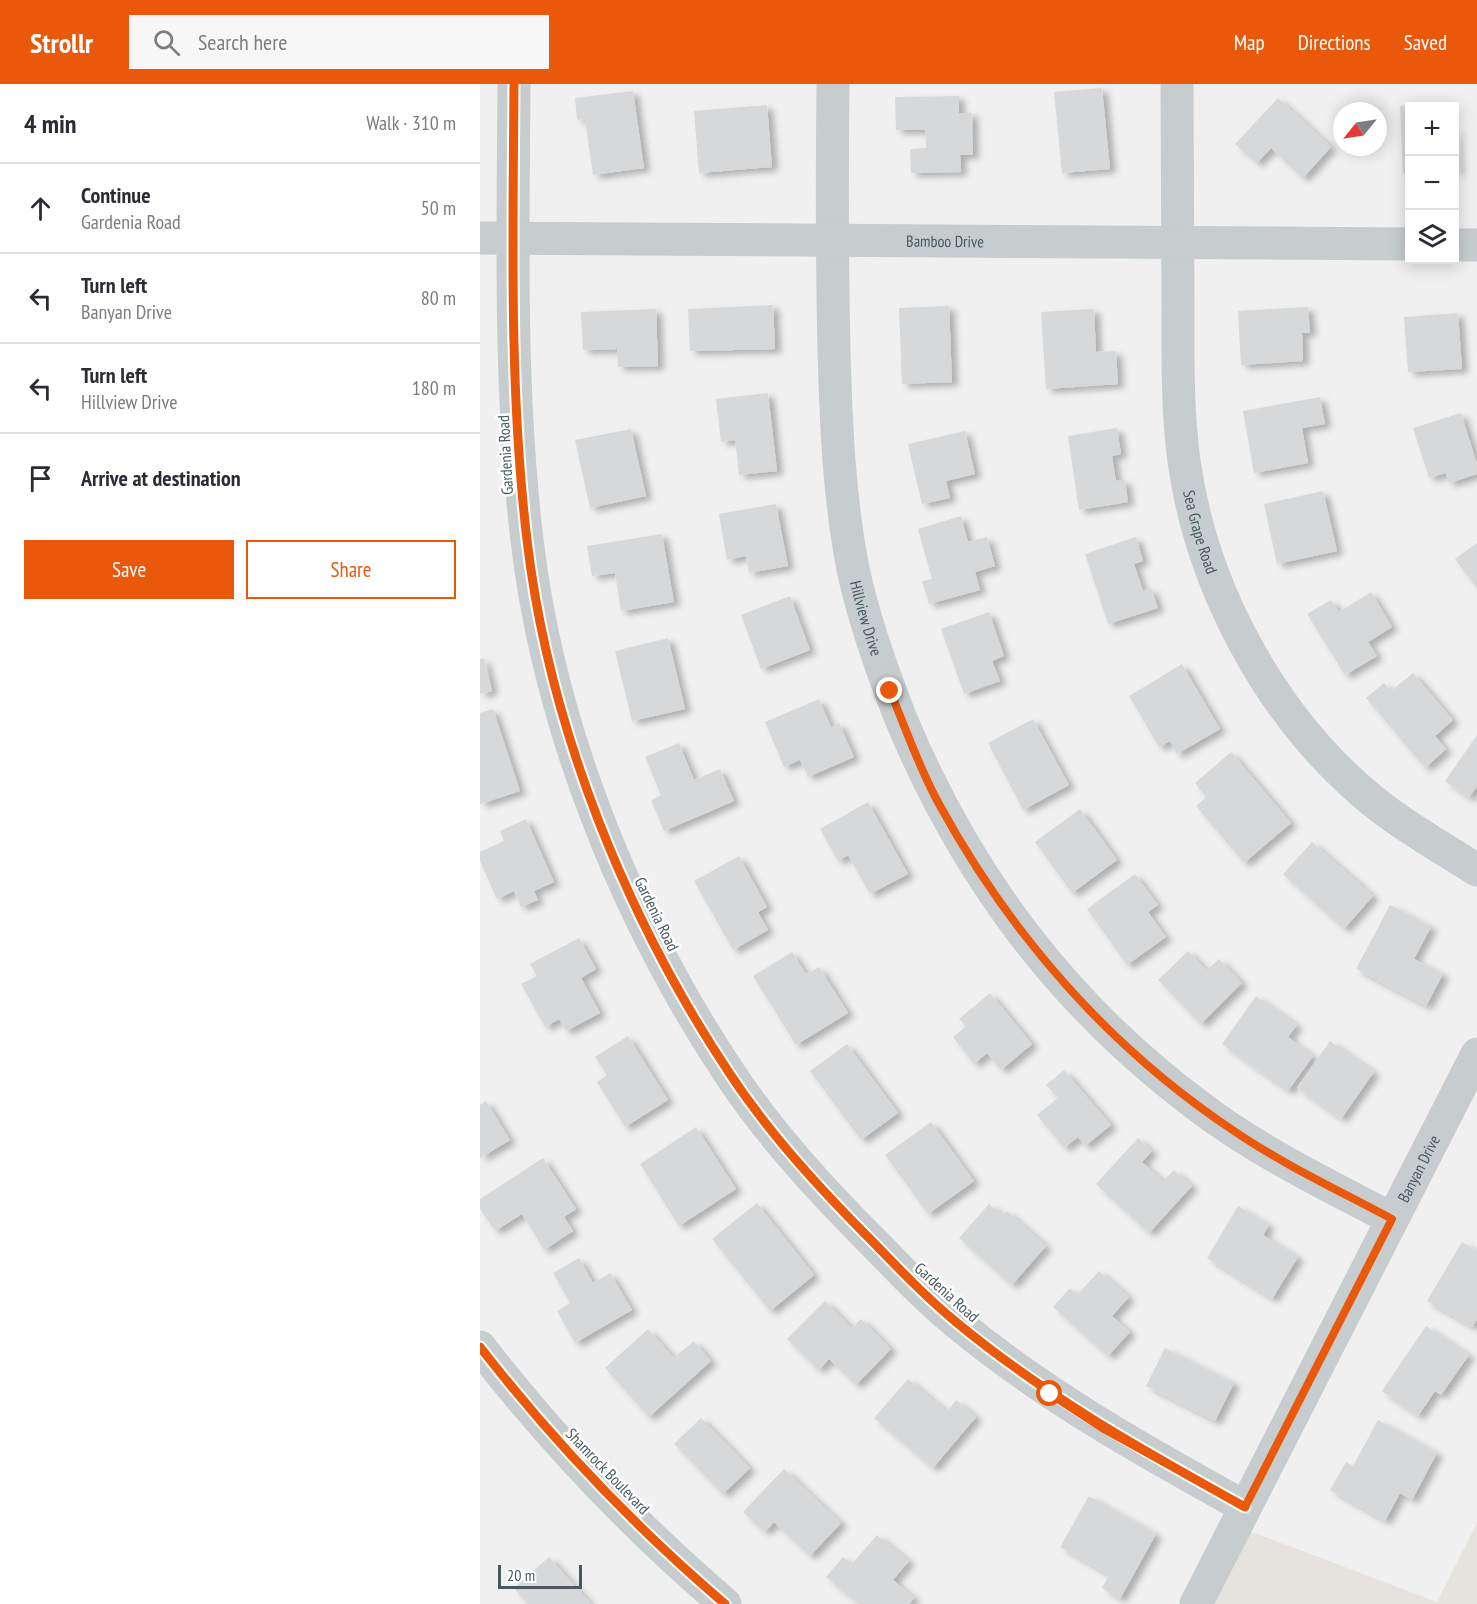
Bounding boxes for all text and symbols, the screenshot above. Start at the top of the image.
search box [129,15,549,69]
text: Strollr [30,24,93,61]
icon: search [150,26,183,59]
text: Search here [198,28,287,56]
text: Map [1234,29,1265,56]
text: Directions [1298,29,1371,56]
text: Saved [1404,29,1447,56]
north arrow [1333,102,1387,156]
map controls [1405,102,1459,264]
button: + [1405,102,1459,156]
text: 4 min [24,107,77,140]
text: Walk · 310 m [366,110,456,136]
button: − [1405,156,1459,210]
text: Continue [81,181,151,209]
icon: ahead [24,192,57,225]
text: 50 m [421,195,456,221]
text: Gardenia Road [81,209,181,235]
button: layers [1405,210,1459,264]
street label: Bamboo Drive [906,231,984,251]
text: Turn left [81,271,147,299]
icon: left [24,282,57,315]
text: 80 m [421,285,456,311]
text: Banyan Drive [81,299,172,325]
text: Turn left [81,361,147,389]
icon: left [24,372,57,405]
text: 180 m [412,375,456,401]
text: Hillview Drive [81,389,178,415]
street label: Gardenia Road [493,415,517,495]
icon: arrive [24,462,57,495]
text: Arrive at destination [81,464,241,492]
street label: Sea Grape Road [1179,488,1222,577]
button: Save [24,540,234,599]
button: Share [246,540,456,599]
street label: Hillview Drive [846,579,887,658]
route end [876,677,902,703]
street label: Gardenia Road [631,874,684,954]
street label: Banyan Drive [1393,1132,1444,1206]
street label: Gardenia Road [911,1258,983,1326]
route start [1036,1380,1062,1406]
street label: Shamrock Boulevard [562,1424,654,1518]
scale bar [498,1562,582,1590]
text: 20 m [507,1565,535,1585]

